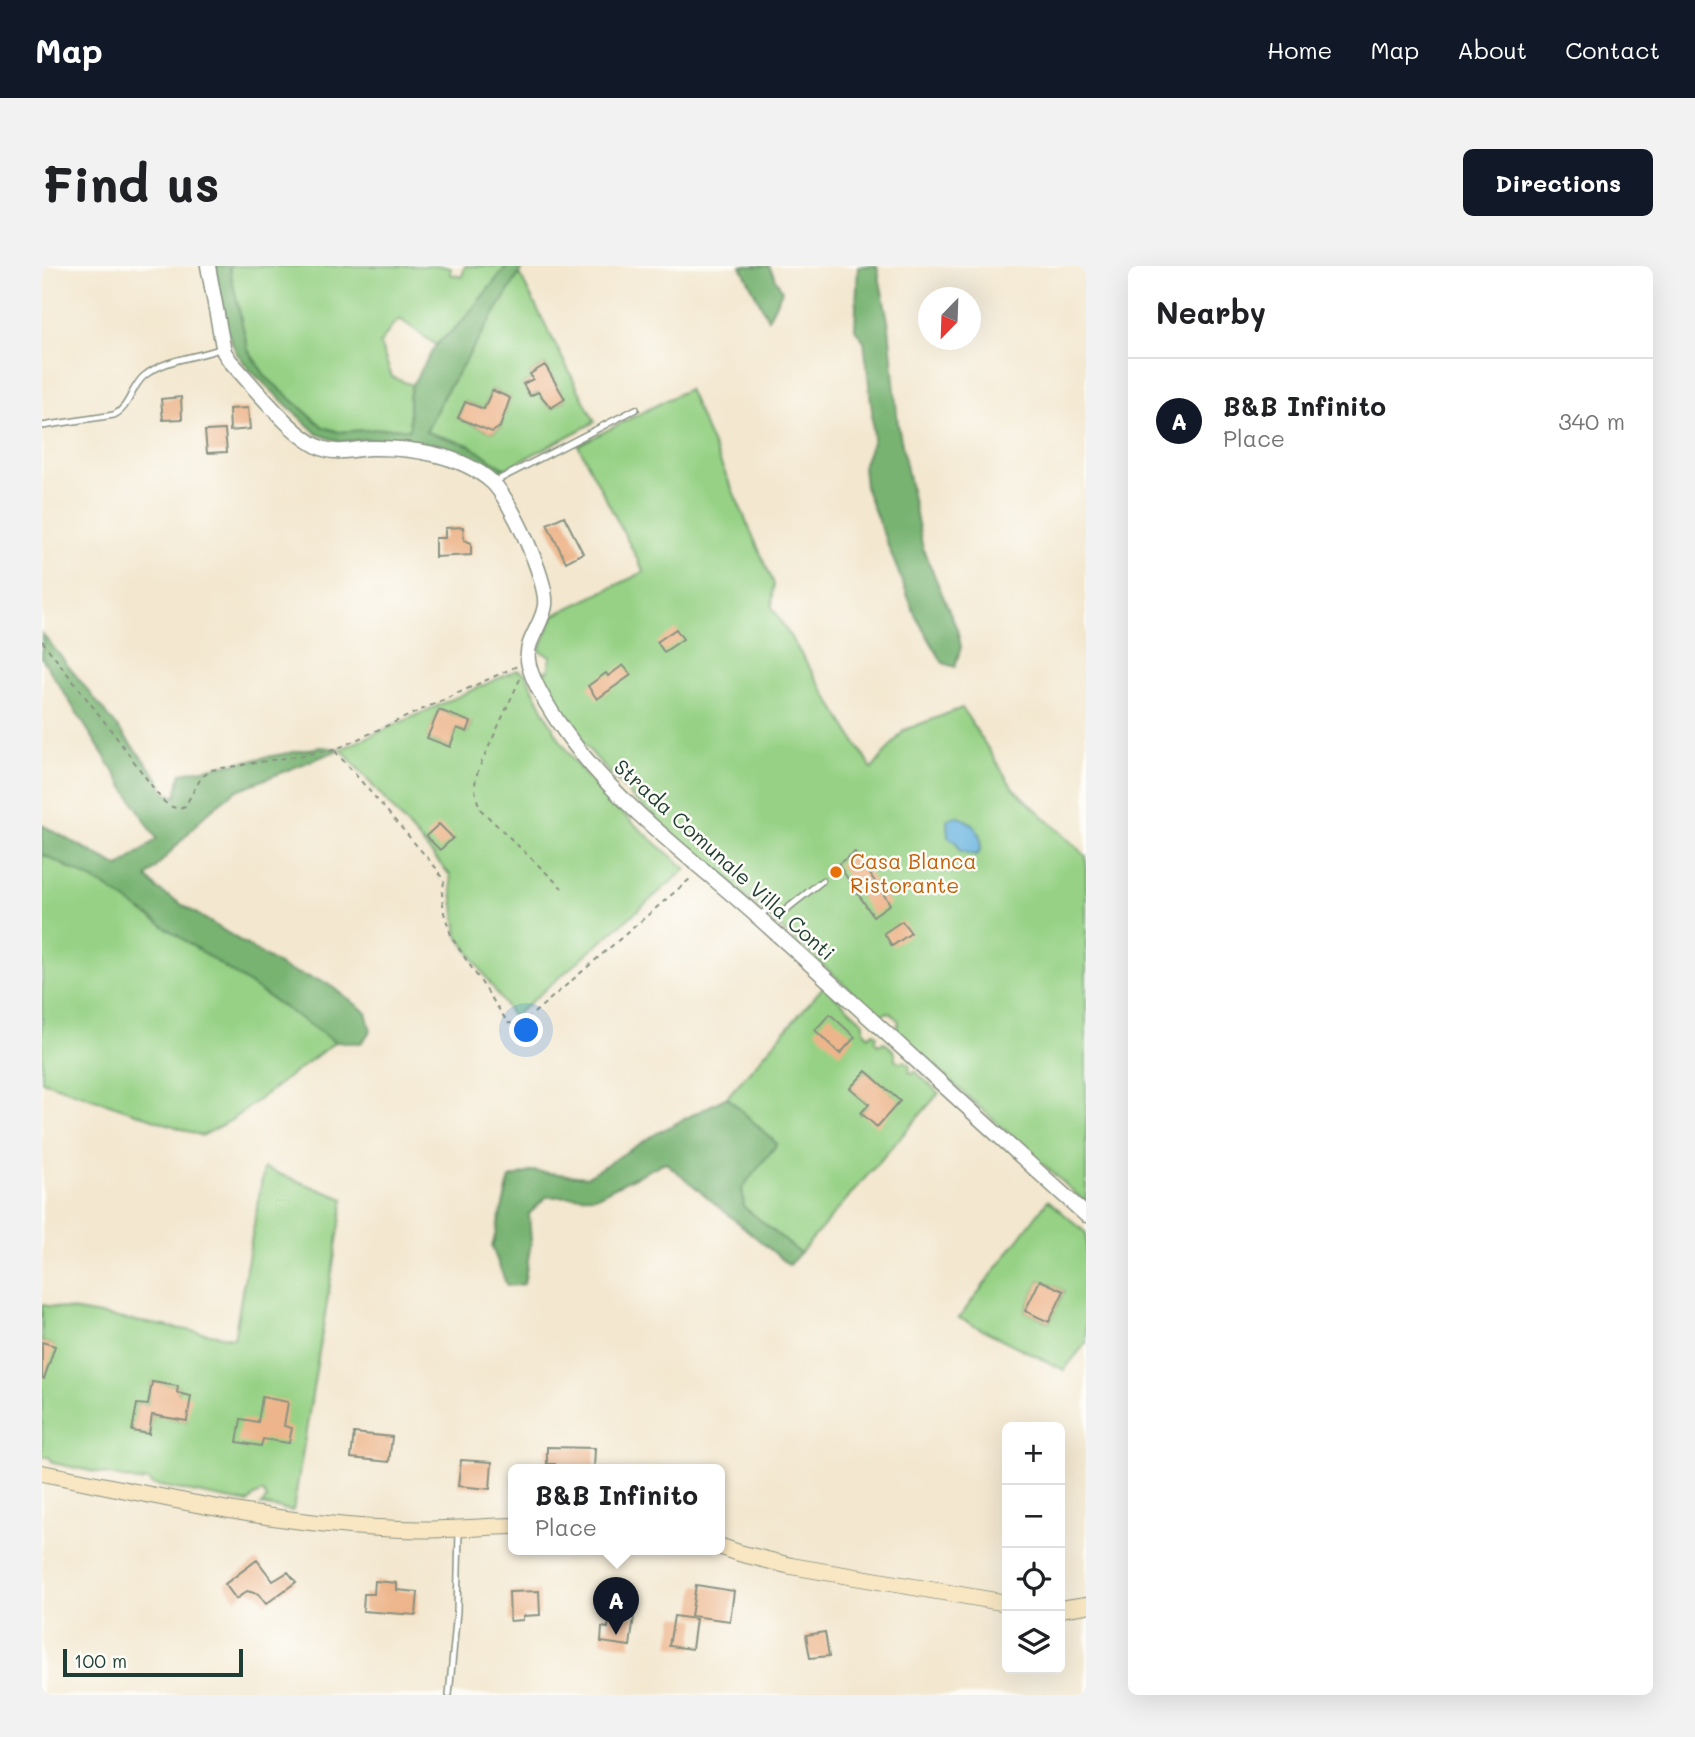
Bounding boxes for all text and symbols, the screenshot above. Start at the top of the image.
text: Map [35,28,103,71]
text: Home [1267,34,1332,65]
text: Map [1370,34,1419,65]
text: About [1457,34,1527,65]
text: Contact [1565,34,1660,65]
button: Directions [1463,149,1653,216]
text: Find us [42,151,220,214]
north arrow [918,287,981,350]
text: Nearby [1156,292,1266,332]
text: B&B Infinito [1223,389,1386,423]
text: A [1171,406,1187,436]
text: 340 m [1558,406,1625,436]
text: Place [1223,423,1285,453]
street label: Strada Comunale Villa Conti [609,753,841,965]
place label: Casa Blanca Ristorante [850,847,977,898]
marker: Casa Blanca Ristorante [828,864,844,880]
your location [509,1013,543,1047]
map controls [1002,1422,1065,1674]
button: + [1002,1422,1065,1485]
popup [508,1464,725,1555]
text: B&B Infinito [535,1478,698,1512]
button: − [1002,1485,1065,1548]
text: Place [535,1512,597,1542]
button: locate [1002,1548,1065,1611]
pin: A [593,1577,639,1635]
button: layers [1002,1611,1065,1674]
scale bar [63,1646,243,1678]
text: 100 m [74,1648,127,1673]

